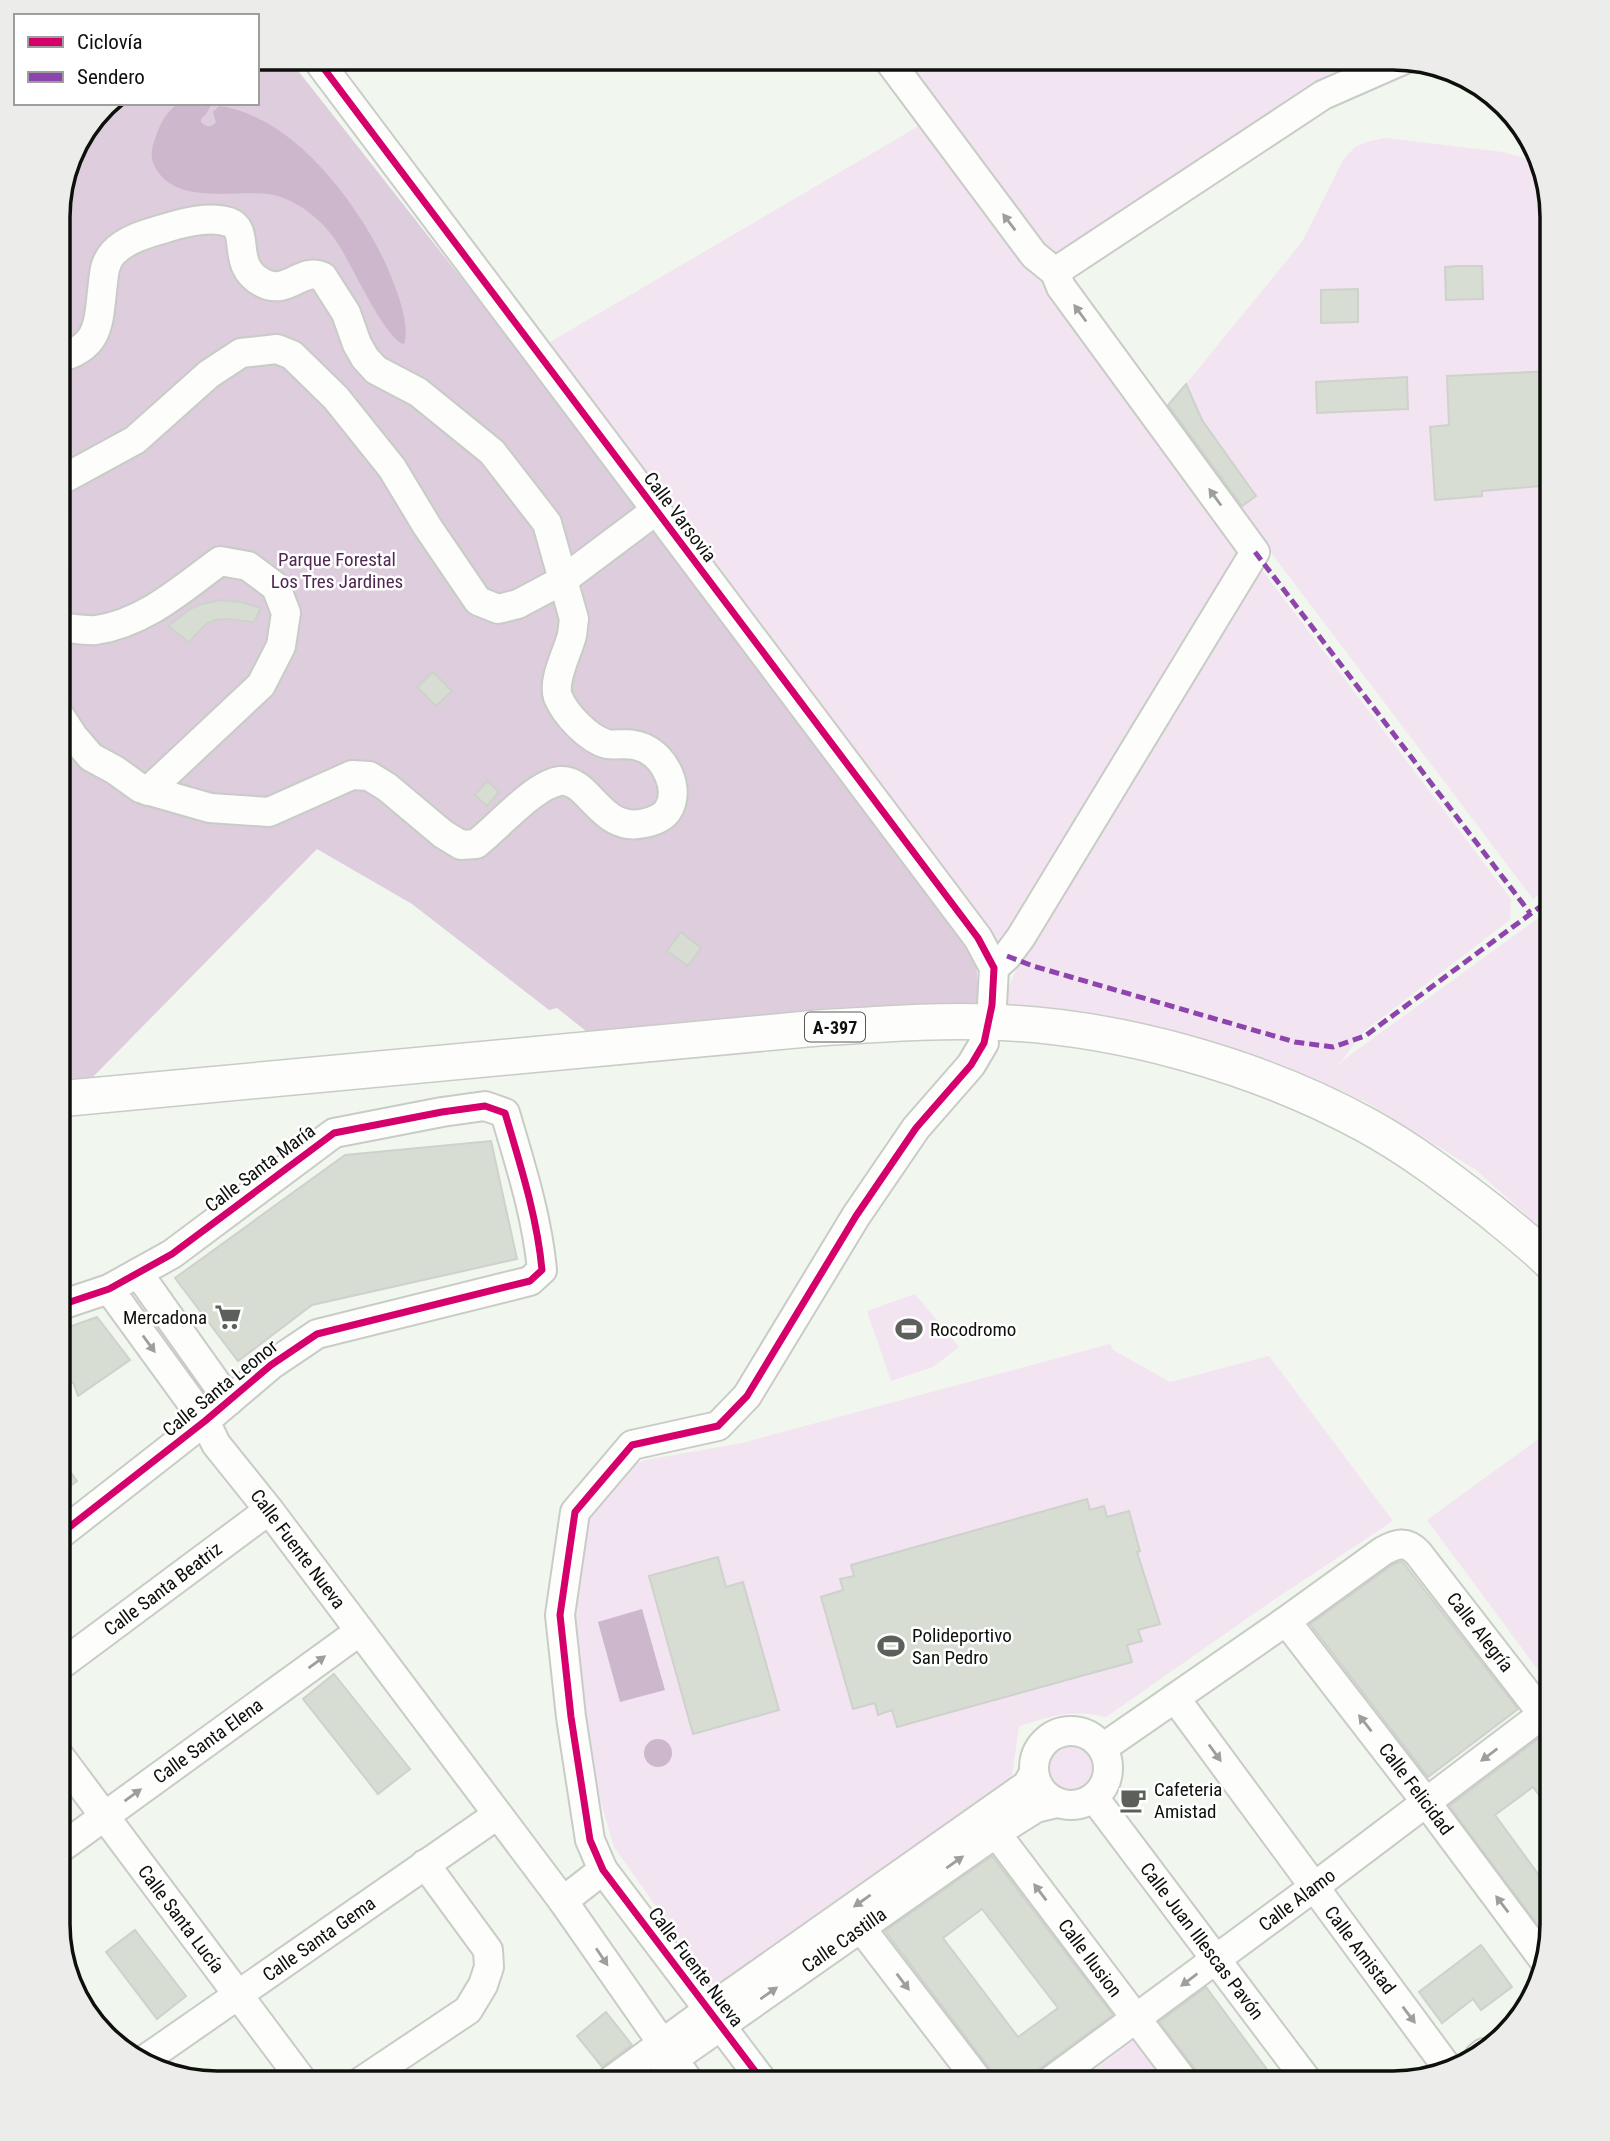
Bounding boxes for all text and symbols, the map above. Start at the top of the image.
legend [14,14,259,105]
text: Ciclovía [77,30,143,54]
text: Sendero [77,65,145,89]
one-way arrow [1003,213,1017,231]
one-way arrow [1073,304,1087,322]
street label: Calle Varsovia [639,468,721,566]
one-way arrow [1208,488,1222,506]
park label: Parque Forestal Los Tres Jardines [271,548,403,593]
road number: A-397 [805,1012,865,1042]
street label: Calle Santa María [200,1119,320,1217]
supermarket icon: Mercadona [213,1302,243,1332]
place label: Mercadona [123,1306,207,1329]
sports icon: Rocodromo [894,1314,924,1344]
place label: Rocodromo [930,1318,1016,1341]
one-way arrow [142,1335,156,1353]
street label: Calle Santa Leonor [158,1335,282,1441]
street label: Calle Fuente Nueva [246,1485,350,1613]
street label: Calle Santa Beatriz [100,1537,226,1641]
street label: Calle Alegría [1442,1588,1518,1676]
place label: Polideportivo San Pedro [912,1624,1012,1669]
sports icon: Polideportivo San Pedro [876,1631,906,1661]
one-way arrow [308,1655,326,1669]
street label: Calle Santa Elena [149,1693,267,1789]
one-way arrow [1357,1715,1372,1733]
street label: Calle Felicidad [1374,1738,1458,1840]
one-way arrow [1208,1744,1222,1762]
one-way arrow [1479,1748,1498,1762]
place label: Cafeteria Amistad [1154,1778,1222,1823]
cafe icon: Cafeteria Amistad [1118,1785,1148,1815]
one-way arrow [123,1788,141,1803]
one-way arrow [946,1855,964,1869]
street label: Calle Juan Illescas Pavón [1135,1858,1269,2024]
street label: Calle Santa Lucía [133,1860,229,1978]
street label: Calle Alamo [1254,1864,1340,1936]
one-way arrow [1034,1883,1048,1901]
street label: Calle Santa Gema [258,1892,380,1986]
one-way arrow [853,1894,871,1908]
one-way arrow [1495,1895,1509,1914]
street label: Calle Amistad [1319,1901,1401,1999]
street label: Calle Castilla [797,1902,891,1978]
street label: Calle Fuente Nueva [644,1903,748,2031]
street label: Calle Ilusion [1053,1914,1127,2002]
one-way arrow [595,1947,608,1967]
one-way arrow [1180,1972,1198,1986]
one-way arrow [895,1973,909,1991]
one-way arrow [760,1986,778,2000]
one-way arrow [1401,2006,1415,2024]

